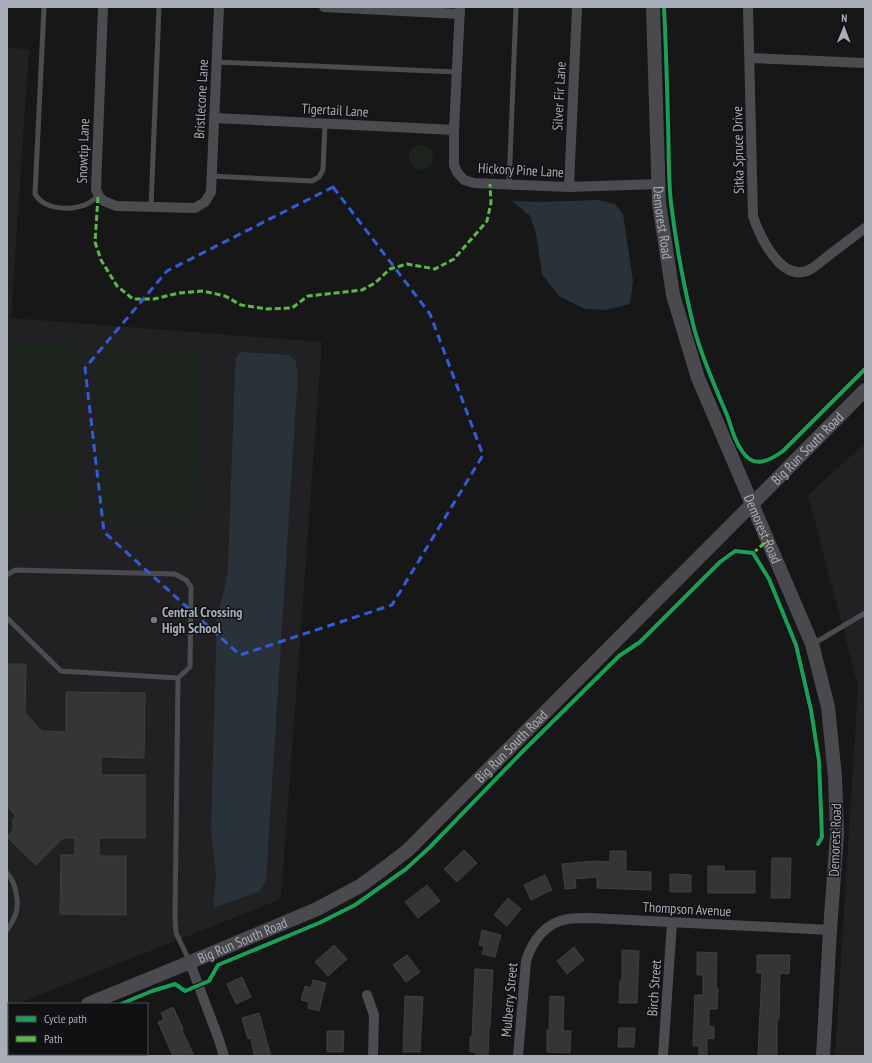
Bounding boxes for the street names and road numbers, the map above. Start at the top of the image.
street label: Bristlecone Lane [190,58,212,139]
street label: Silver Fir Lane [548,61,570,131]
street label: Tigertail Lane [301,99,369,121]
street label: Sitka Spruce Drive [728,106,748,194]
street label: Snowtip Lane [73,118,93,184]
street label: Hickory Pine Lane [478,159,565,181]
street label: Demorest Road [649,186,676,260]
street label: Big Run South Road [767,408,847,489]
street label: Demorest Road [740,492,785,566]
street label: Big Run South Road [471,706,551,787]
street label: Demorest Road [825,803,845,877]
street label: Thompson Avenue [642,898,732,920]
street label: Big Run South Road [195,914,290,967]
street label: Birch Street [643,959,665,1017]
street label: Mulberry Street [497,962,521,1038]

